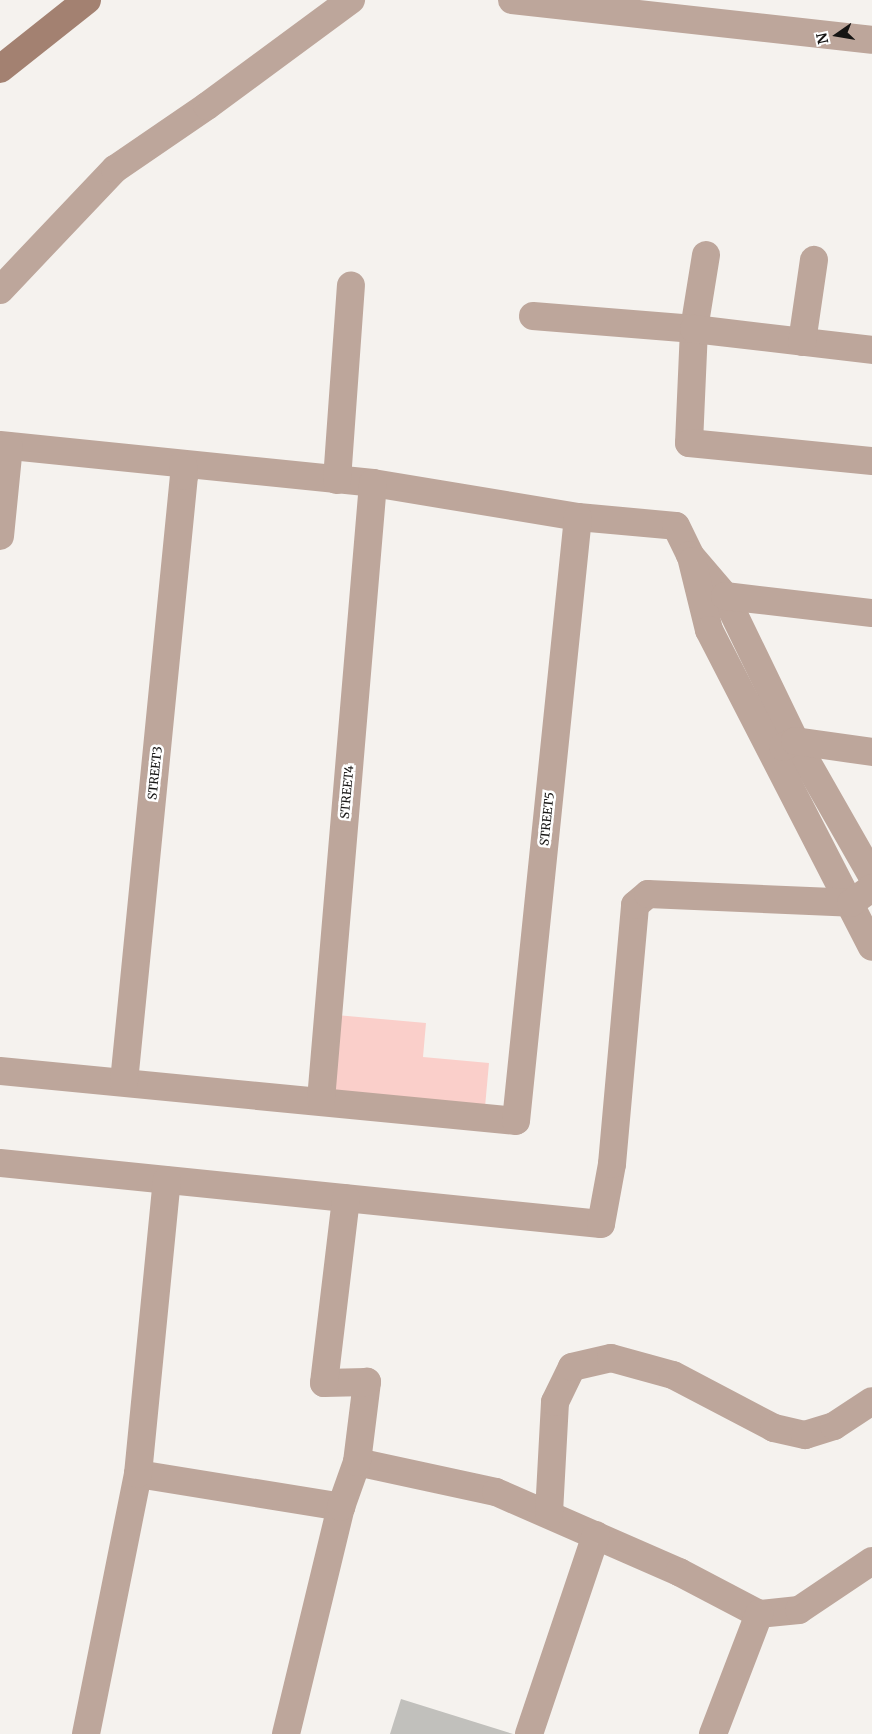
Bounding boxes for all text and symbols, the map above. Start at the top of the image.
north arrow [812,10,862,60]
text: N [812,31,832,46]
street label: STREET3 [145,745,165,801]
street label: STREET4 [337,765,357,819]
street label: STREET5 [537,791,557,847]

